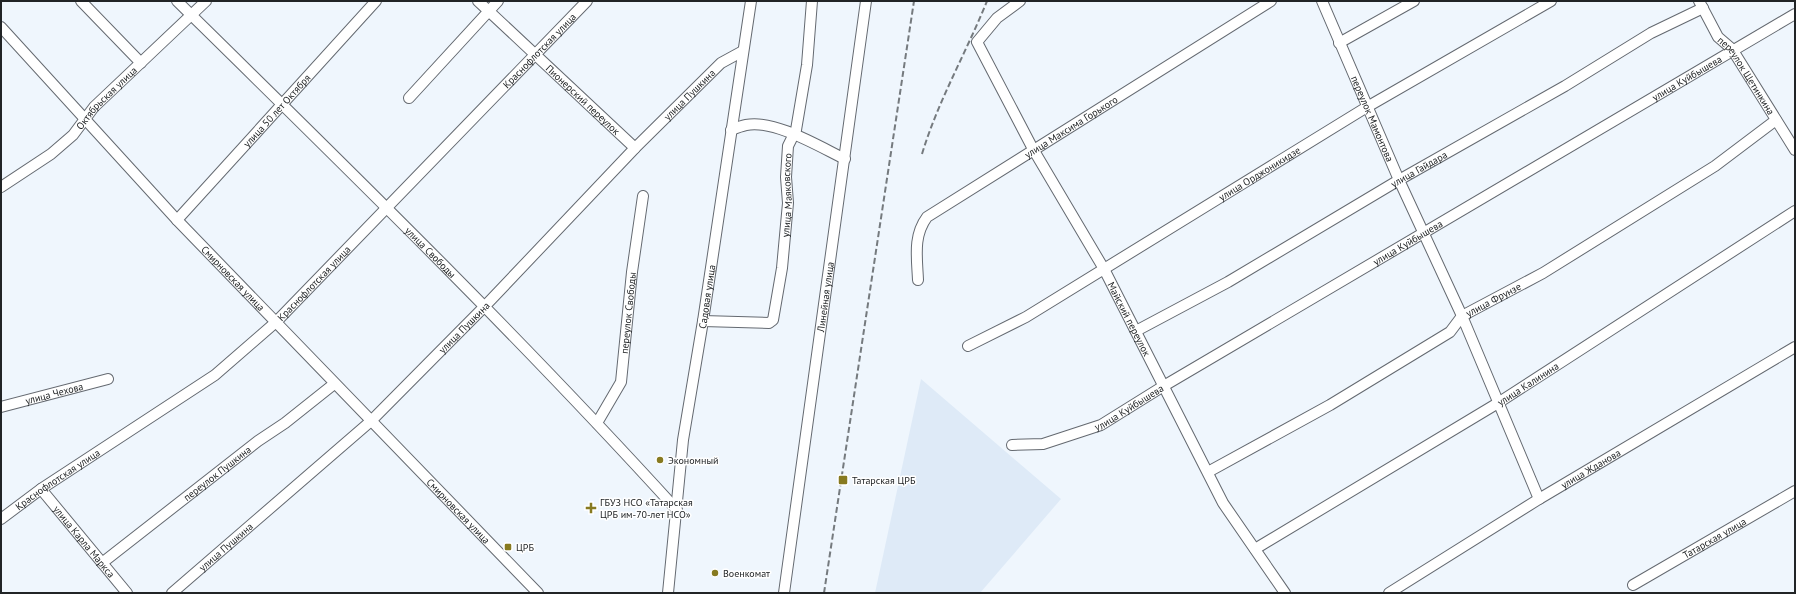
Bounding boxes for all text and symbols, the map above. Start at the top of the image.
street label: Краснофлотская улица [500,10,579,91]
street label: переулок Щетинкина [1715,34,1777,117]
street label: улица Куйбышева [1650,53,1724,104]
street label: Пионерский переулок [543,62,623,138]
street label: Октябрьская улица [73,64,140,132]
street label: улица Пушкина [661,66,718,123]
street label: улица 50 лет Октября [240,71,314,150]
street label: переулок Мамонтова [1348,74,1396,164]
street label: улица Максима Горького [1022,93,1120,161]
street label: улица Орджоникидзе [1216,144,1303,204]
street label: улица Гайдара [1388,148,1449,190]
street label: улица Маяковского [779,153,795,238]
street label: улица Куйбышева [1371,217,1445,268]
street label: улица Свободы [402,224,459,281]
street label: Смирновская улица [198,243,267,314]
street label: Краснофлотская улица [275,243,353,324]
street label: Линейная улица [814,261,837,334]
street label: Садовая улица [696,264,718,330]
street label: переулок Свободы [618,271,639,354]
street label: Майский переулок [1105,280,1153,359]
street label: улица Фрунзе [1464,280,1523,320]
street label: улица Пушкина [436,299,493,356]
street label: улица Калинина [1495,359,1561,409]
street label: улица Чехова [24,380,85,407]
street label: улица Куйбышева [1093,382,1166,434]
street label: переулок Пушкина [181,443,254,504]
street label: Краснофлотская улица [13,446,102,513]
street label: улица Жданова [1559,446,1623,492]
place label: Экономный [668,454,718,467]
marker: Экономный [655,455,665,465]
marker: Татарская ЦРБ [837,474,849,486]
place label: Татарская ЦРБ [852,474,916,487]
street label: Смирновская улица [424,476,493,547]
place label: ГБУЗ НСО «Татарская ЦРБ им-70-лет НСО» [600,496,693,521]
marker: ГБУЗ НСО «Татарская ЦРБ им-70-лет НСО» [585,502,597,514]
street label: улица Карла Маркса [50,503,118,580]
street label: Татарская улица [1681,515,1749,562]
street label: улица Пушкина [196,520,256,574]
place label: ЦРБ [516,541,534,554]
marker: ЦРБ [503,542,513,552]
place label: Военкомат [723,567,770,580]
marker: Военкомат [710,568,720,578]

